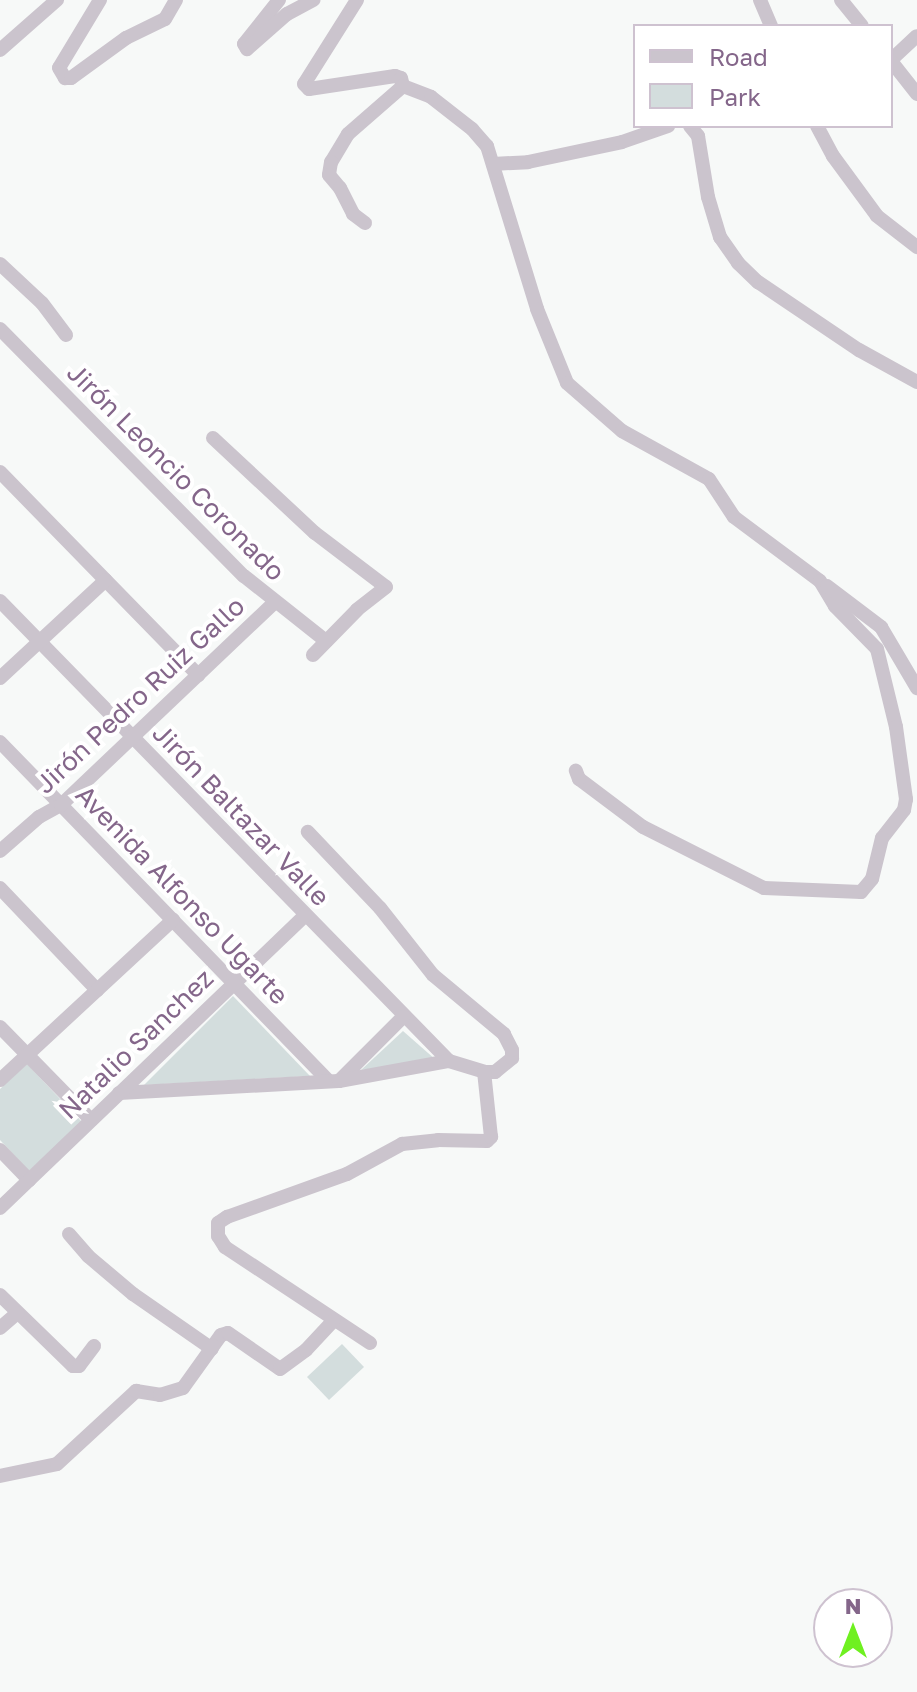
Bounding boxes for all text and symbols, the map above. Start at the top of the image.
legend [633,24,893,128]
text: Road [709,42,768,71]
text: Park [709,82,761,111]
street label: Jirón Leoncio Coronado [61,357,291,587]
street label: Jirón Pedro Ruiz Gallo [29,590,251,800]
street label: Jirón Baltazar Valle [146,717,336,913]
street label: Avenida Alfonso Ugarte [69,779,295,1011]
street label: Natalio Sanchez [52,962,220,1126]
north arrow [813,1588,893,1668]
text: N [845,1592,861,1619]

